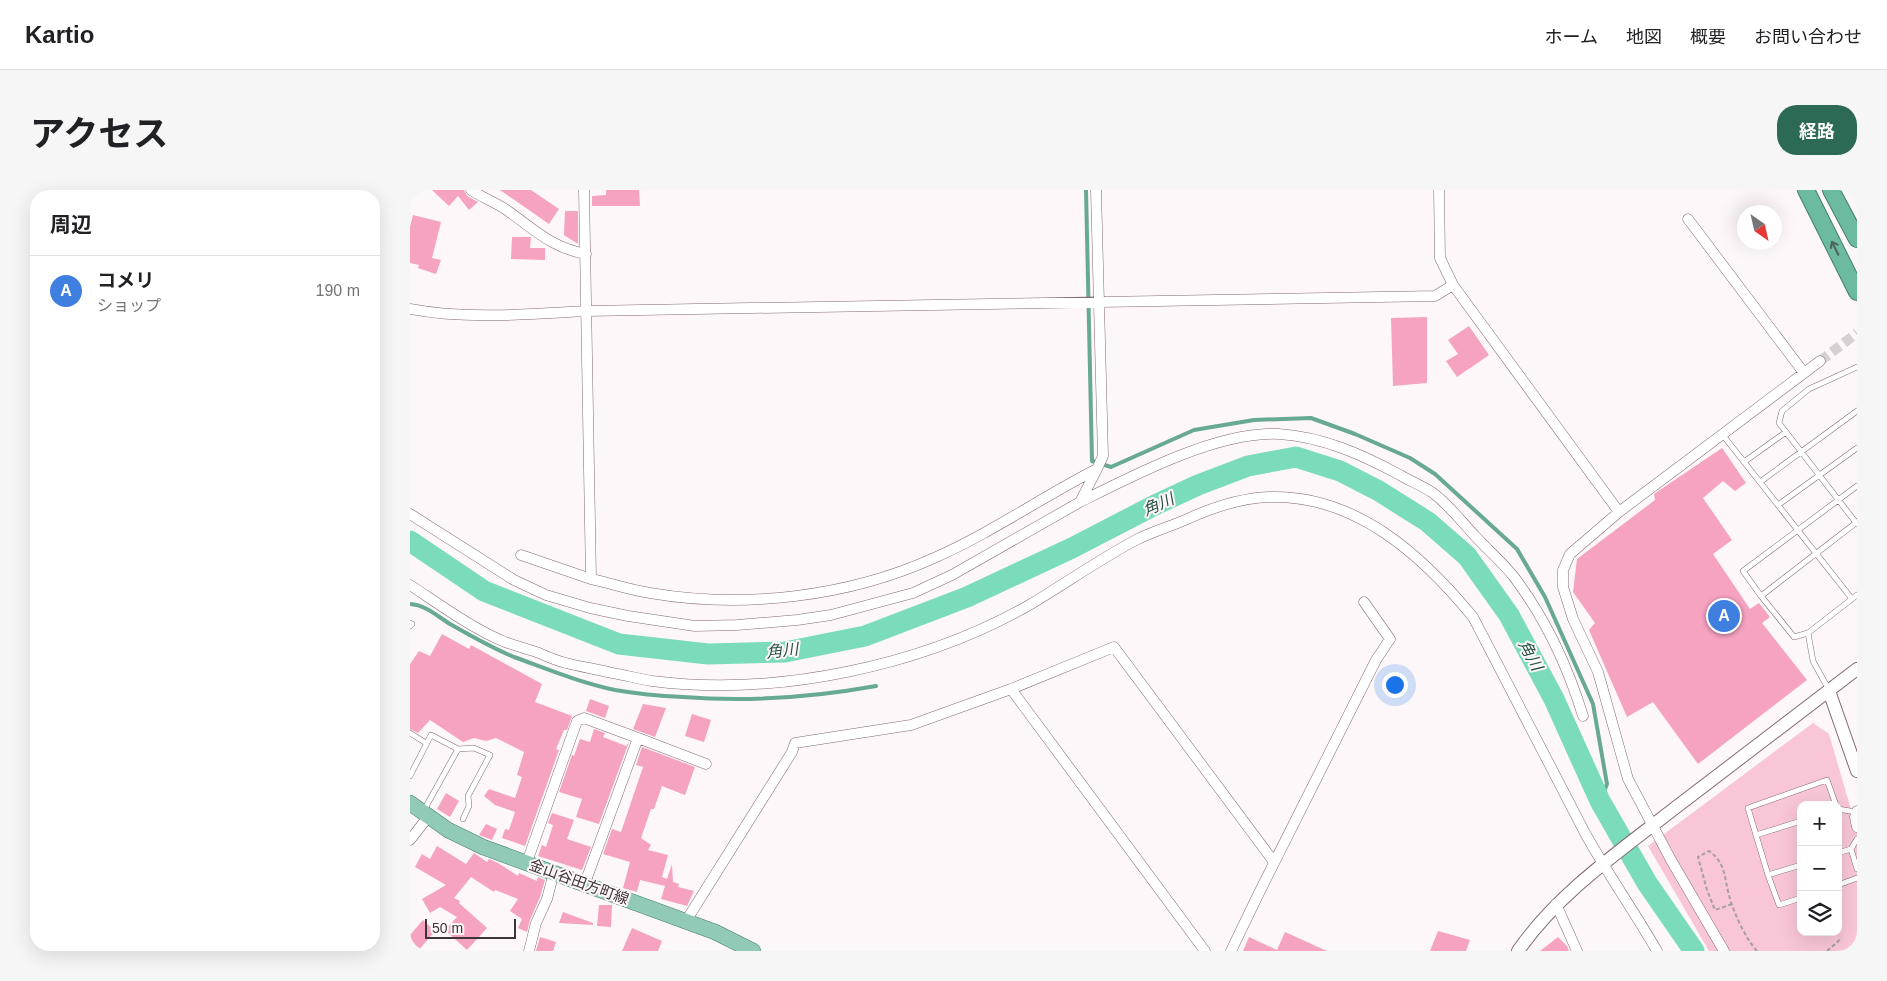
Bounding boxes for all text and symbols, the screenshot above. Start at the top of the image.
text: Kartio [25,21,94,48]
text: ホーム [1545,27,1598,47]
text: 地図 [1626,27,1662,47]
text: 概要 [1690,27,1726,47]
text: お問い合わせ [1754,27,1862,47]
button: 経路 [1777,105,1857,155]
text: アクセス [30,114,168,153]
north arrow [1737,205,1782,250]
text: 周辺 [50,213,92,236]
one-way arrow [1830,241,1839,256]
text: コメリ [97,270,154,291]
text: A [60,282,72,299]
text: 190 m [316,282,360,299]
text: ショップ [97,297,161,314]
water label: 角川 [1140,489,1178,519]
pin: A [1708,597,1740,635]
water label: 角川 [1516,637,1547,675]
water label: 角川 [765,640,801,661]
your location [1382,672,1408,698]
map controls [1797,801,1842,936]
button: + [1797,801,1842,846]
button: − [1797,846,1842,891]
street label: 金山谷田方町線 [527,856,631,907]
button: layers [1797,891,1842,936]
scale bar [425,916,516,939]
text: 50 m [432,920,463,936]

